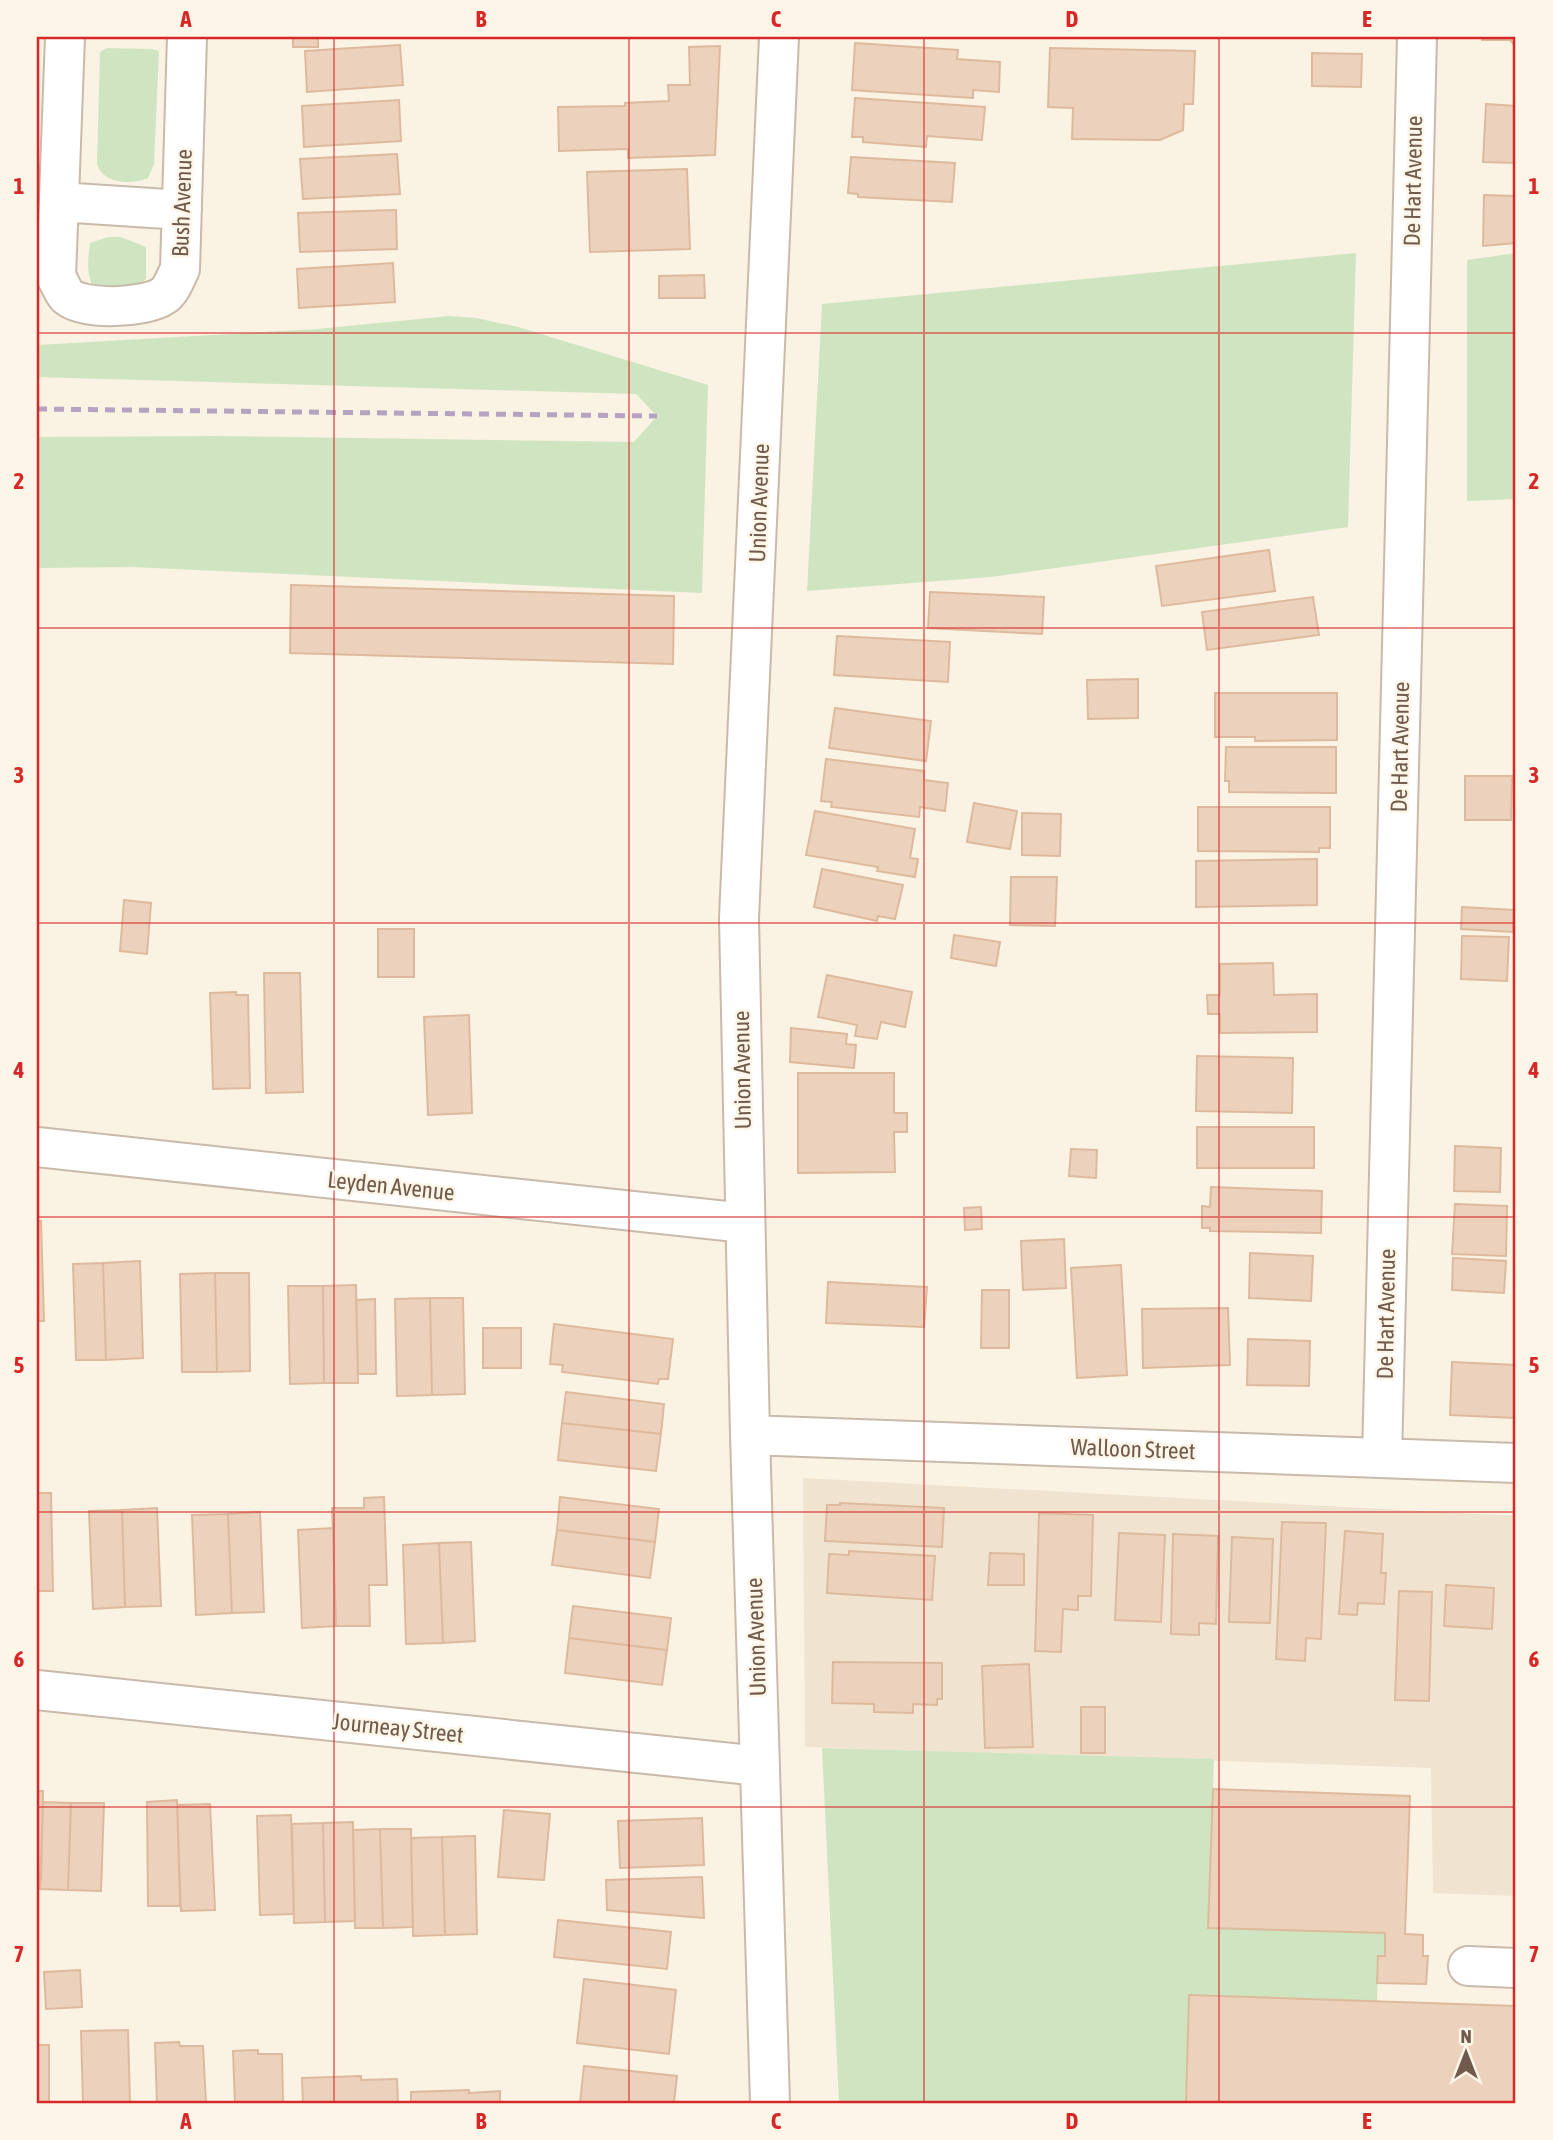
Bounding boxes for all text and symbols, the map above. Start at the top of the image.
text: A [179,6,192,32]
text: B [476,6,487,32]
text: C [771,6,782,32]
text: D [1066,6,1079,32]
text: E [1362,6,1372,32]
street label: De Hart Avenue [1399,116,1427,246]
street label: Bush Avenue [167,149,197,257]
text: 1 [14,173,25,199]
text: 1 [1529,173,1540,199]
street label: Union Avenue [744,443,774,563]
text: 2 [14,468,24,494]
text: 2 [1529,468,1539,494]
street label: De Hart Avenue [1386,682,1414,812]
text: 3 [14,762,24,788]
text: 3 [1529,762,1539,788]
street label: Union Avenue [728,1010,756,1130]
text: 4 [13,1057,25,1083]
text: 4 [1528,1057,1540,1083]
street label: Leyden Avenue [326,1166,456,1206]
street label: De Hart Avenue [1372,1249,1400,1379]
text: 5 [14,1352,25,1378]
text: 5 [1529,1352,1540,1378]
street label: Walloon Street [1070,1434,1196,1464]
street label: Union Avenue [741,1577,771,1697]
text: 6 [14,1646,25,1672]
text: 6 [1529,1646,1540,1672]
street label: Journeay Street [331,1708,465,1748]
text: 7 [14,1941,24,1967]
text: 7 [1529,1941,1539,1967]
north arrow [1430,2018,1500,2088]
text: N [1460,2025,1472,2047]
text: A [179,2108,192,2134]
text: B [476,2108,487,2134]
text: C [771,2108,782,2134]
text: D [1066,2108,1079,2134]
text: E [1362,2108,1372,2134]

